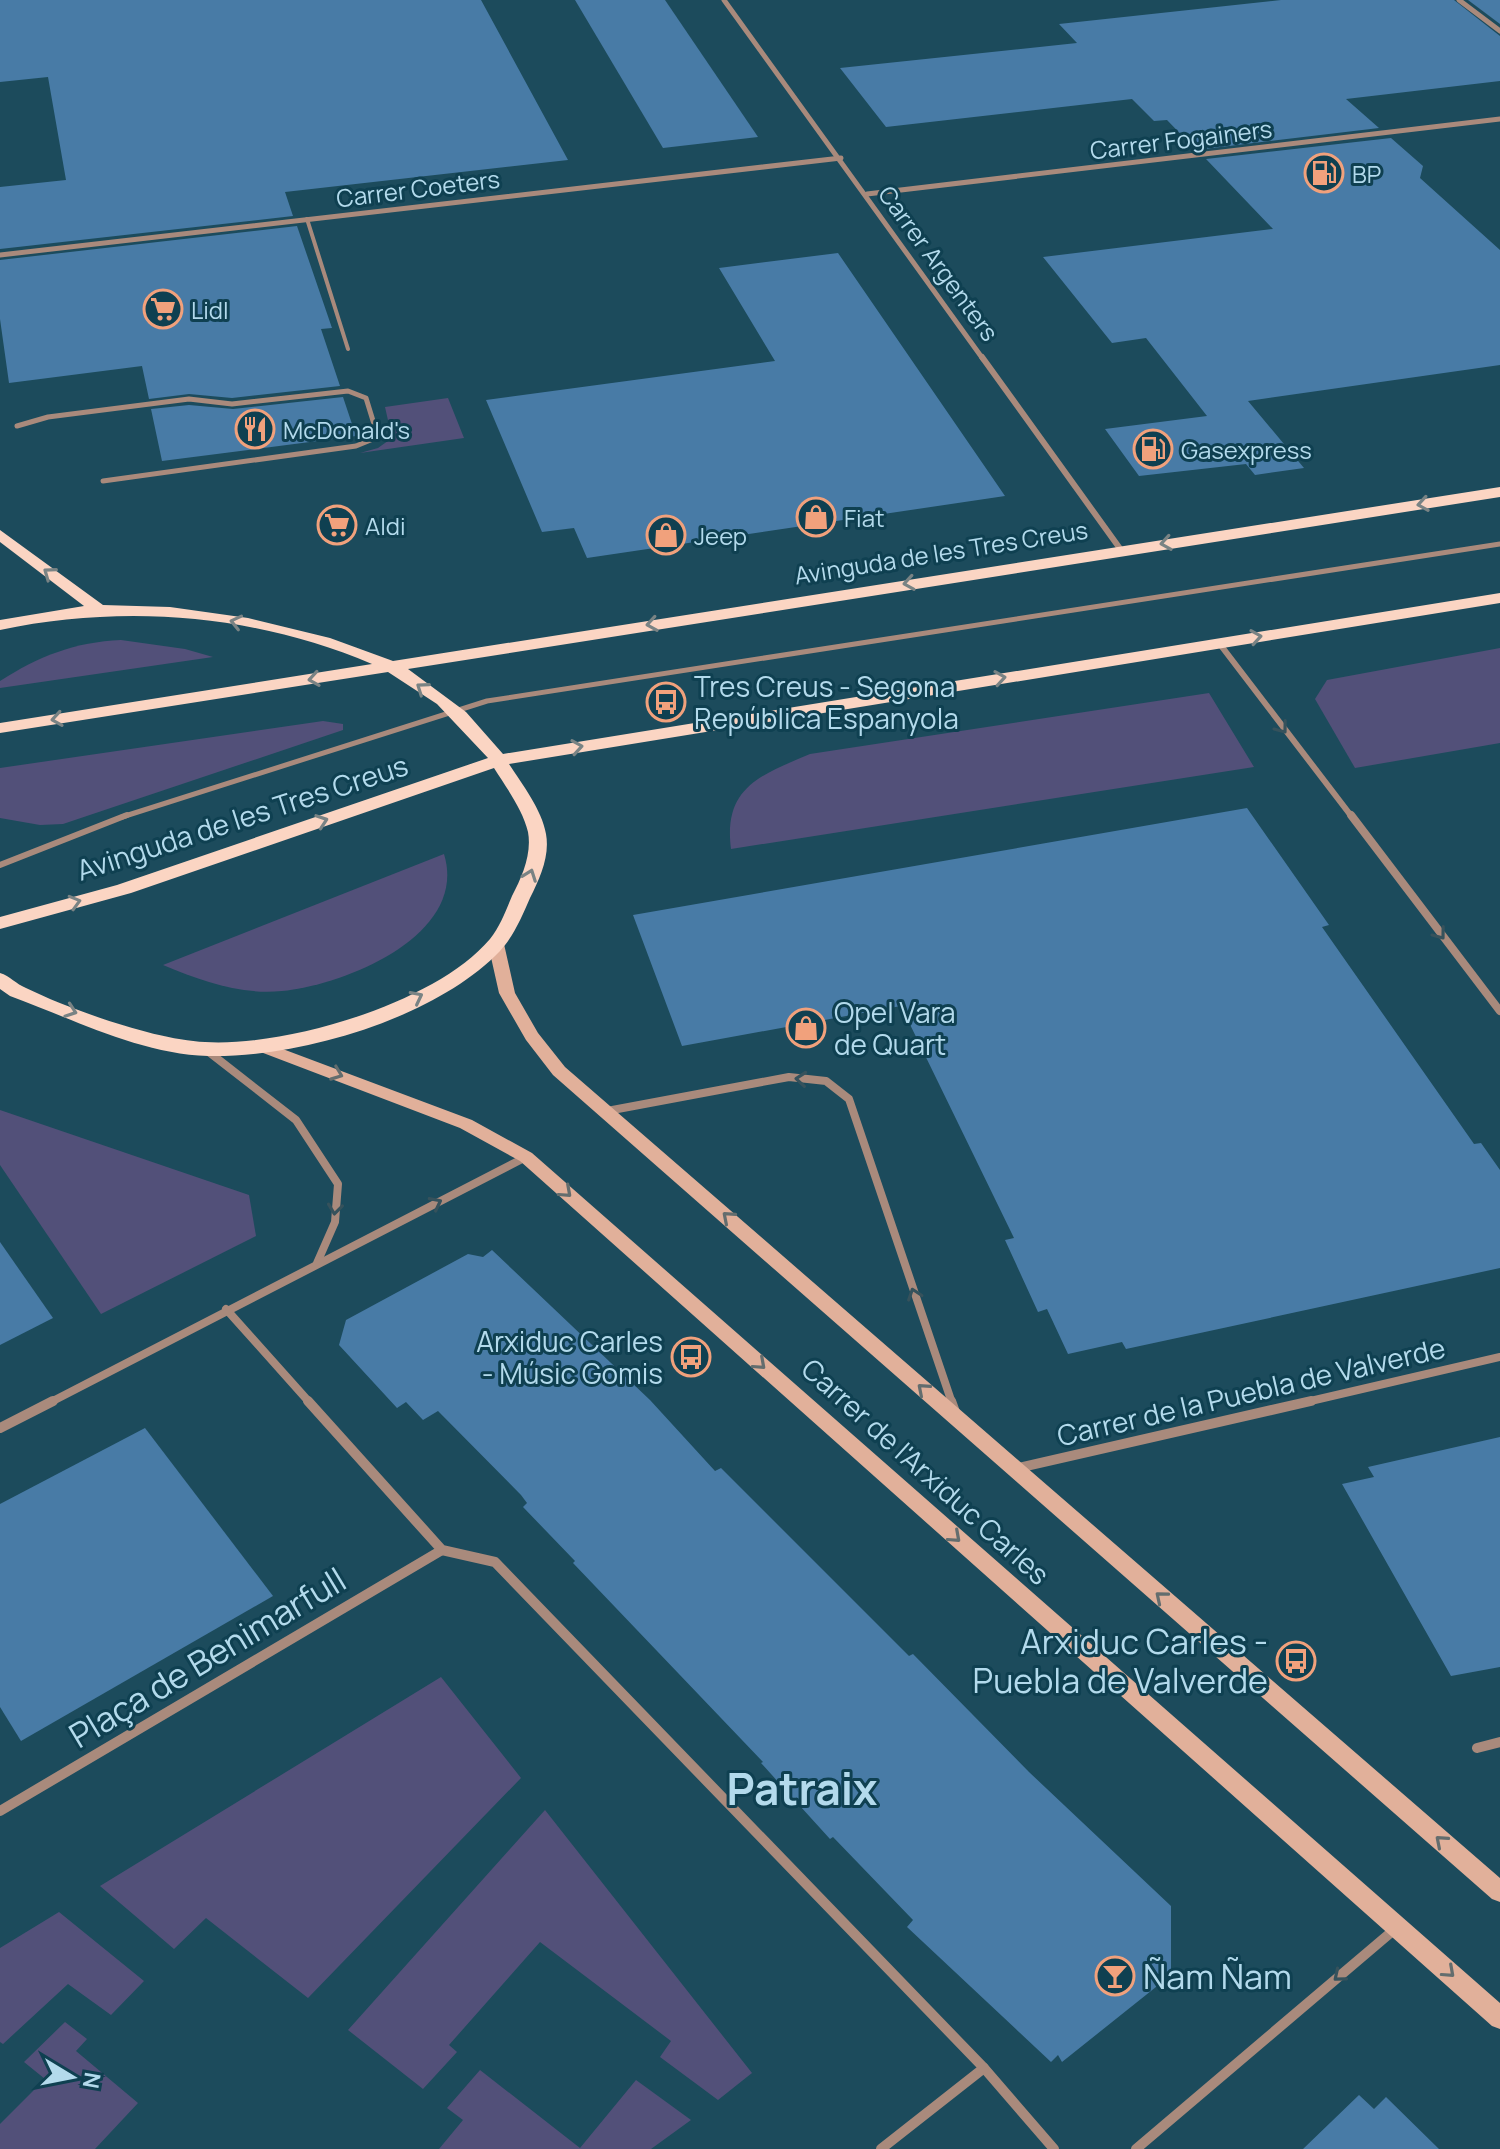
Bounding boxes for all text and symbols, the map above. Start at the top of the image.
street label: Carrer Fogainers [1088,111,1274,167]
fuel station icon: BP [1303,152,1345,194]
place label: BP [1352,157,1381,190]
street label: Carrer Coeters [334,162,502,214]
street label: Carrer Argenters [871,179,1007,347]
supermarket icon: Lidl [142,288,184,330]
place label: Lidl [191,293,229,326]
restaurant icon: McDonald's [234,408,276,450]
place label: McDonald's [283,413,410,446]
fuel station icon: Gasexpress [1132,428,1174,470]
place label: Gasexpress [1181,433,1312,466]
one-way arrow [1416,495,1430,512]
shop icon: Fiat [795,496,837,538]
place label: Fiat [844,501,885,534]
supermarket icon: Aldi [316,504,358,546]
place label: Aldi [365,509,406,542]
street label: Avinguda de les Tres Creus [792,513,1090,591]
shop icon: Jeep [645,514,687,556]
place label: Jeep [694,519,747,552]
one-way arrow [1159,534,1173,551]
one-way arrow [44,568,58,583]
one-way arrow [902,574,916,591]
one-way arrow [229,614,243,631]
one-way arrow [645,615,659,632]
one-way arrow [1250,629,1263,646]
place label: Tres Creus - Segona República Espanyola [694,667,959,737]
one-way arrow [307,669,321,686]
one-way arrow [993,671,1007,688]
bus stop icon: Tres Creus - Segona República Espanyola [645,681,687,723]
one-way arrow [417,683,431,698]
one-way arrow [51,710,64,727]
one-way arrow [1273,719,1287,733]
one-way arrow [571,740,584,757]
street label: Avinguda de les Tres Creus [72,745,412,889]
one-way arrow [314,815,328,831]
one-way arrow [521,869,537,883]
one-way arrow [68,895,82,911]
one-way arrow [1431,925,1445,940]
one-way arrow [409,992,424,1007]
place label: Opel Vara de Quart [834,993,956,1063]
one-way arrow [63,1001,77,1017]
shop icon: Opel Vara de Quart [785,1007,827,1049]
one-way arrow [329,1064,343,1081]
one-way arrow [794,1071,807,1088]
one-way arrow [557,1182,572,1196]
one-way arrow [427,1198,442,1213]
one-way arrow [327,1203,344,1216]
one-way arrow [722,1212,737,1227]
one-way arrow [907,1287,923,1301]
place label: Arxiduc Carles - Músic Gomis [476,1322,663,1392]
street label: Carrer de la Puebla de Valverde [1053,1328,1449,1454]
bus stop icon: Arxiduc Carles - Músic Gomis [670,1336,712,1378]
street label: Carrer de l'Arxiduc Carles [794,1349,1058,1593]
one-way arrow [751,1355,766,1369]
one-way arrow [917,1384,932,1399]
one-way arrow [945,1527,960,1542]
street label: Plaça de Benimarfull [60,1556,354,1758]
one-way arrow [1155,1592,1170,1607]
place label: Arxiduc Carles - Puebla de Valverde [973,1618,1268,1703]
bus stop icon: Arxiduc Carles - Puebla de Valverde [1275,1640,1317,1682]
district label: Patraix [727,1758,877,1818]
one-way arrow [1436,1836,1451,1851]
place label: Ñam Ñam [1143,1953,1292,1999]
bar icon: Ñam Ñam [1094,1955,1136,1997]
one-way arrow [1440,1962,1455,1977]
one-way arrow [1334,1966,1348,1981]
north arrow [32,2037,112,2117]
text: N [76,2070,108,2091]

